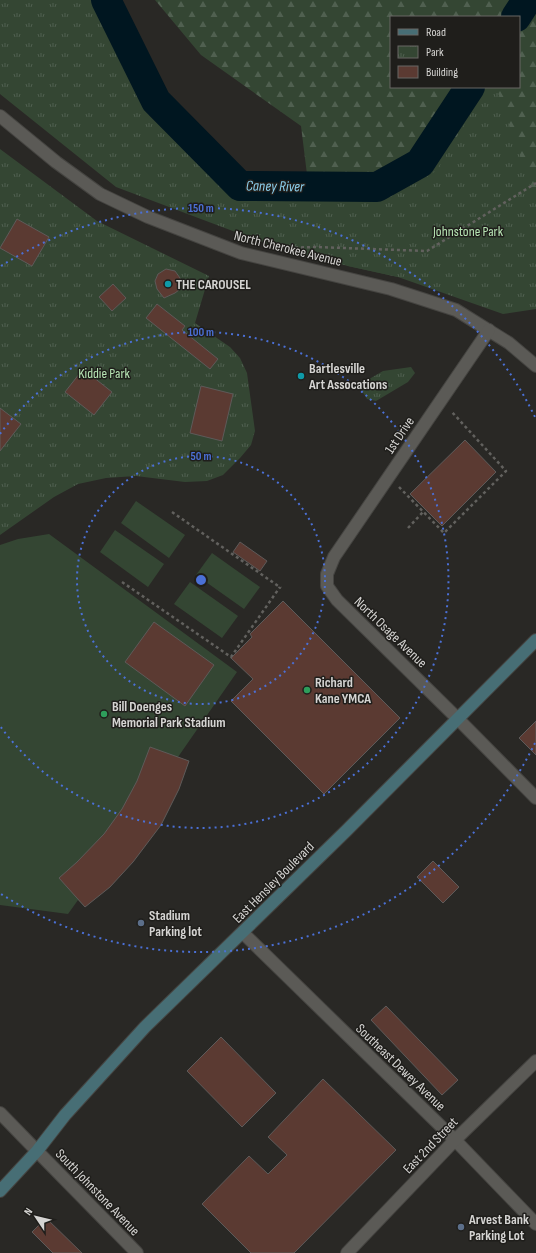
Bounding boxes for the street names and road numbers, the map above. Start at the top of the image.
street label: North Cherokee Avenue [232,227,344,270]
street label: 1st Drive [381,414,418,457]
street label: North Osage Avenue [351,593,431,671]
street label: East Hensley Boulevard [229,838,318,927]
street label: Southeast Dewey Avenue [352,1020,449,1115]
street label: East 2nd Street [399,1114,461,1177]
street label: South Johnstone Avenue [52,1145,143,1239]

